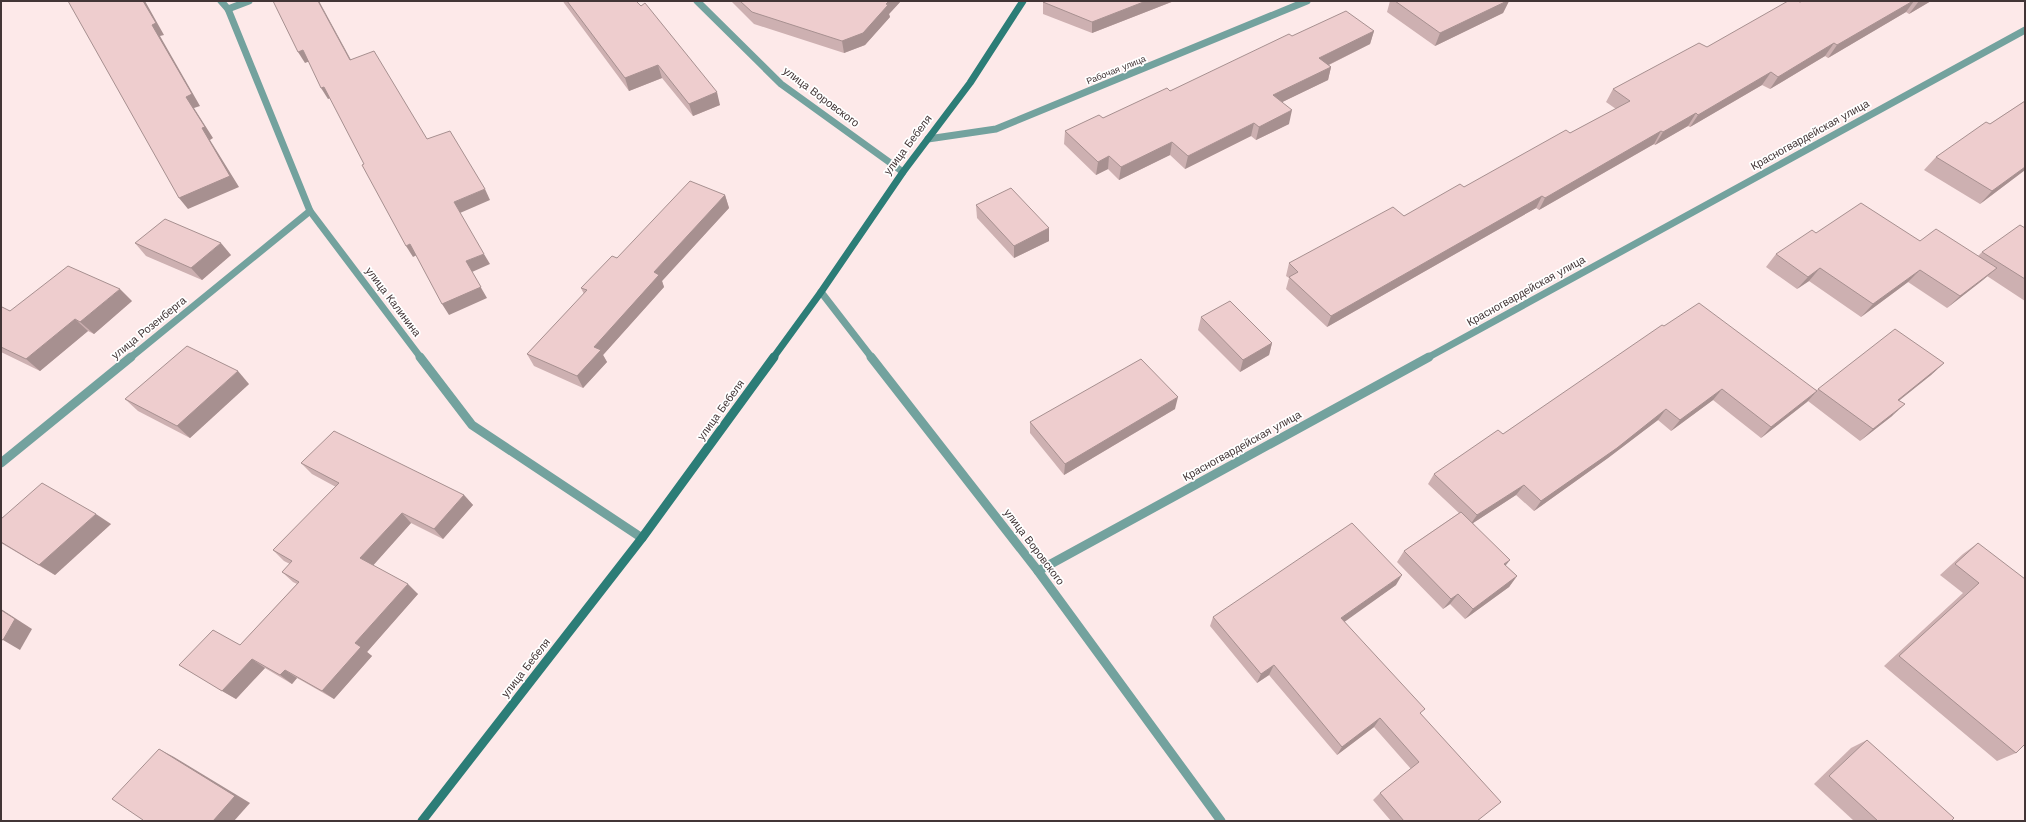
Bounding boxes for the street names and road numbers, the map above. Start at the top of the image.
street label: Рабочая улица [1085,54,1147,86]
street label: улица Воровского [780,64,862,130]
street label: Красногвардейская улица [1749,97,1872,173]
street label: улица Бебеля [881,113,935,177]
street label: Красногвардейская улица [1465,253,1588,329]
street label: улица Калинина [363,265,424,340]
street label: улица Розенберга [109,293,190,362]
street label: улица Бебеля [695,377,747,443]
street label: Красногвардейская улица [1181,408,1304,484]
street label: улица Воровского [1001,506,1067,588]
street label: улица Бебеля [499,636,553,700]

